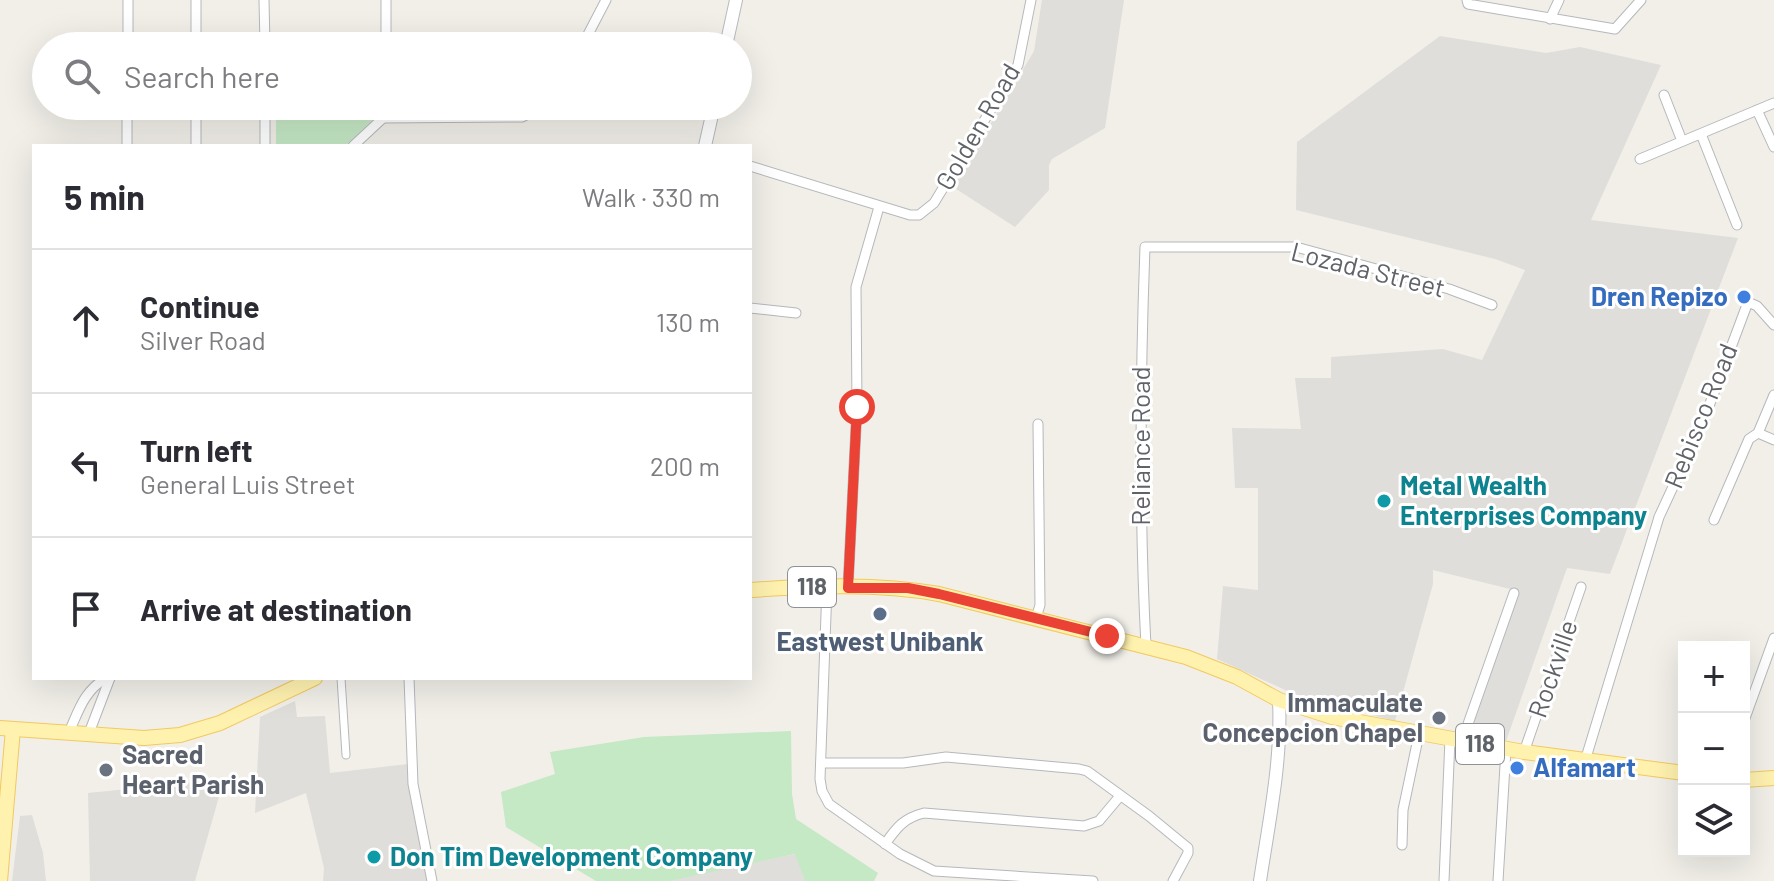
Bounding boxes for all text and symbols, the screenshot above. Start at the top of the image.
search box [32,32,752,120]
icon: search [60,54,104,98]
text: Search here [124,58,280,94]
street label: Golden Road [928,58,1025,195]
text: 5 min [64,176,145,217]
text: Walk · 330 m [582,181,720,212]
street label: Lozada Street [1288,234,1449,303]
place label: Dren Repizo [1591,280,1728,311]
text: Continue [140,288,260,324]
marker: Dren Repizo [1735,288,1753,306]
icon: ahead [64,299,108,343]
text: 130 m [656,306,720,337]
text: Silver Road [140,324,266,355]
street label: Rebisco Road [1657,339,1743,492]
street label: Reliance Road [1124,366,1155,526]
route start [839,389,875,425]
text: Turn left [140,432,253,468]
icon: left [64,443,108,487]
text: 200 m [650,450,720,481]
text: General Luis Street [140,468,355,499]
place label: Metal Wealth Enterprises Company [1400,469,1647,530]
marker: Metal Wealth Enterprises Company [1375,492,1393,510]
road number: 118 [788,567,836,607]
icon: arrive [64,587,108,631]
text: Arrive at destination [140,591,412,627]
marker: Eastwest Unibank [871,605,889,623]
street label: Rockville [1520,616,1583,721]
route end [1089,618,1125,654]
place label: Eastwest Unibank [776,625,984,656]
map controls [1678,641,1750,857]
button: + [1678,641,1750,713]
place label: Immaculate Concepcion Chapel [1202,686,1423,747]
marker: Immaculate Concepcion Chapel [1430,709,1448,727]
button: − [1678,713,1750,785]
road number: 118 [1456,724,1504,764]
place label: Sacred Heart Parish [122,738,264,799]
place label: Alfamart [1533,751,1636,782]
marker: Alfamart [1508,759,1526,777]
marker: Sacred Heart Parish [97,761,115,779]
button: layers [1678,785,1750,857]
place label: Don Tim Development Company [390,840,753,871]
marker: Don Tim Development Company [365,848,383,866]

